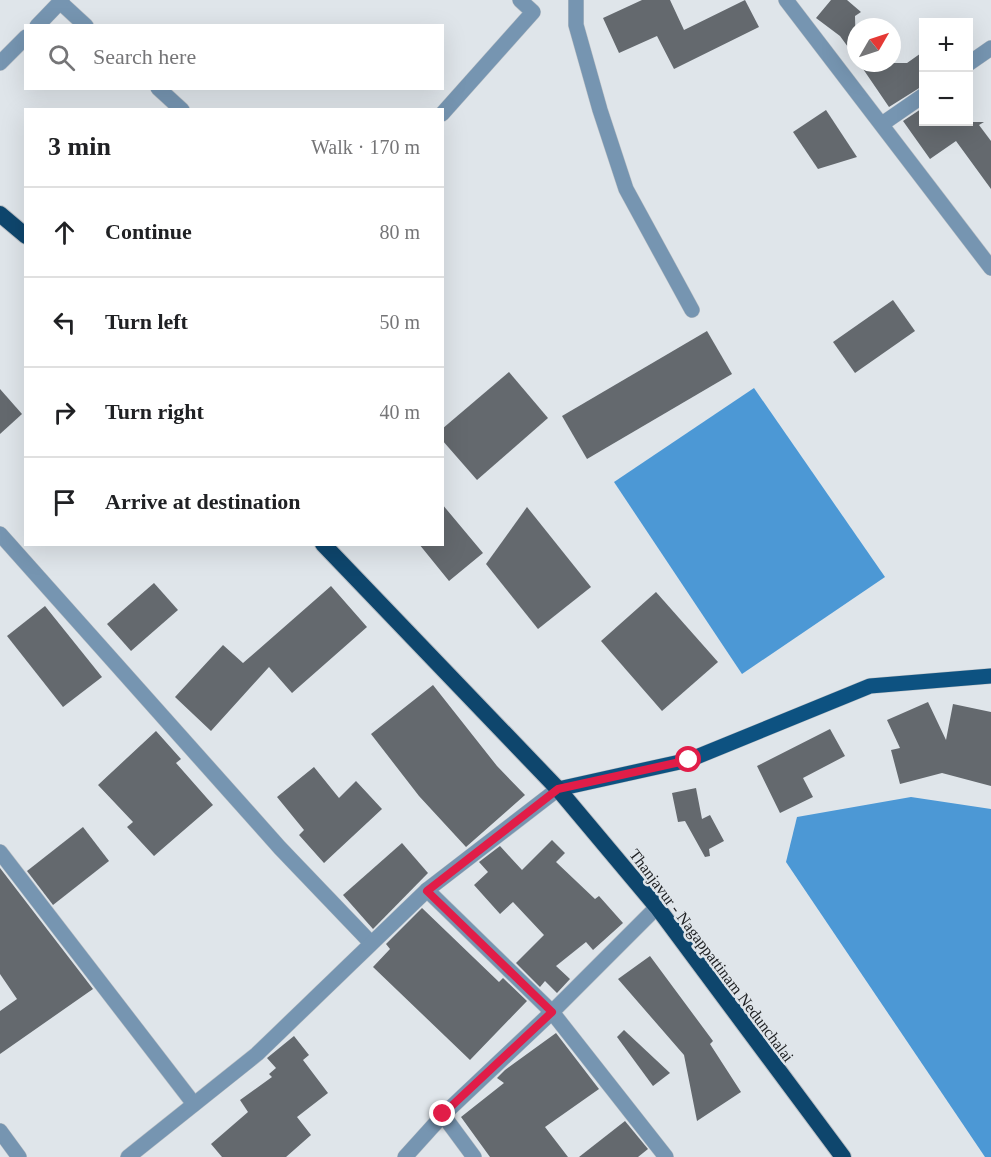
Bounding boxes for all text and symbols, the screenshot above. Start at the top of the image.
north arrow [847,18,901,72]
map controls [919,18,973,126]
button: + [919,18,973,72]
search box [24,24,444,90]
icon: search [45,41,78,74]
text: Search here [93,44,196,69]
button: − [919,72,973,126]
text: 3 min [48,132,111,161]
text: Walk · 170 m [311,136,420,158]
icon: ahead [48,216,81,249]
text: Continue [105,219,192,244]
text: 80 m [379,221,420,243]
icon: left [48,306,81,339]
text: Turn left [105,309,188,334]
text: 50 m [379,311,420,333]
icon: right [48,396,81,429]
text: Turn right [105,399,204,424]
text: 40 m [379,401,420,423]
icon: arrive [48,486,81,519]
text: Arrive at destination [105,489,301,514]
route start [675,746,701,772]
street label: Thanjavur - Nagappattinam Nedunchalai [625,846,797,1066]
route end [429,1100,455,1126]

